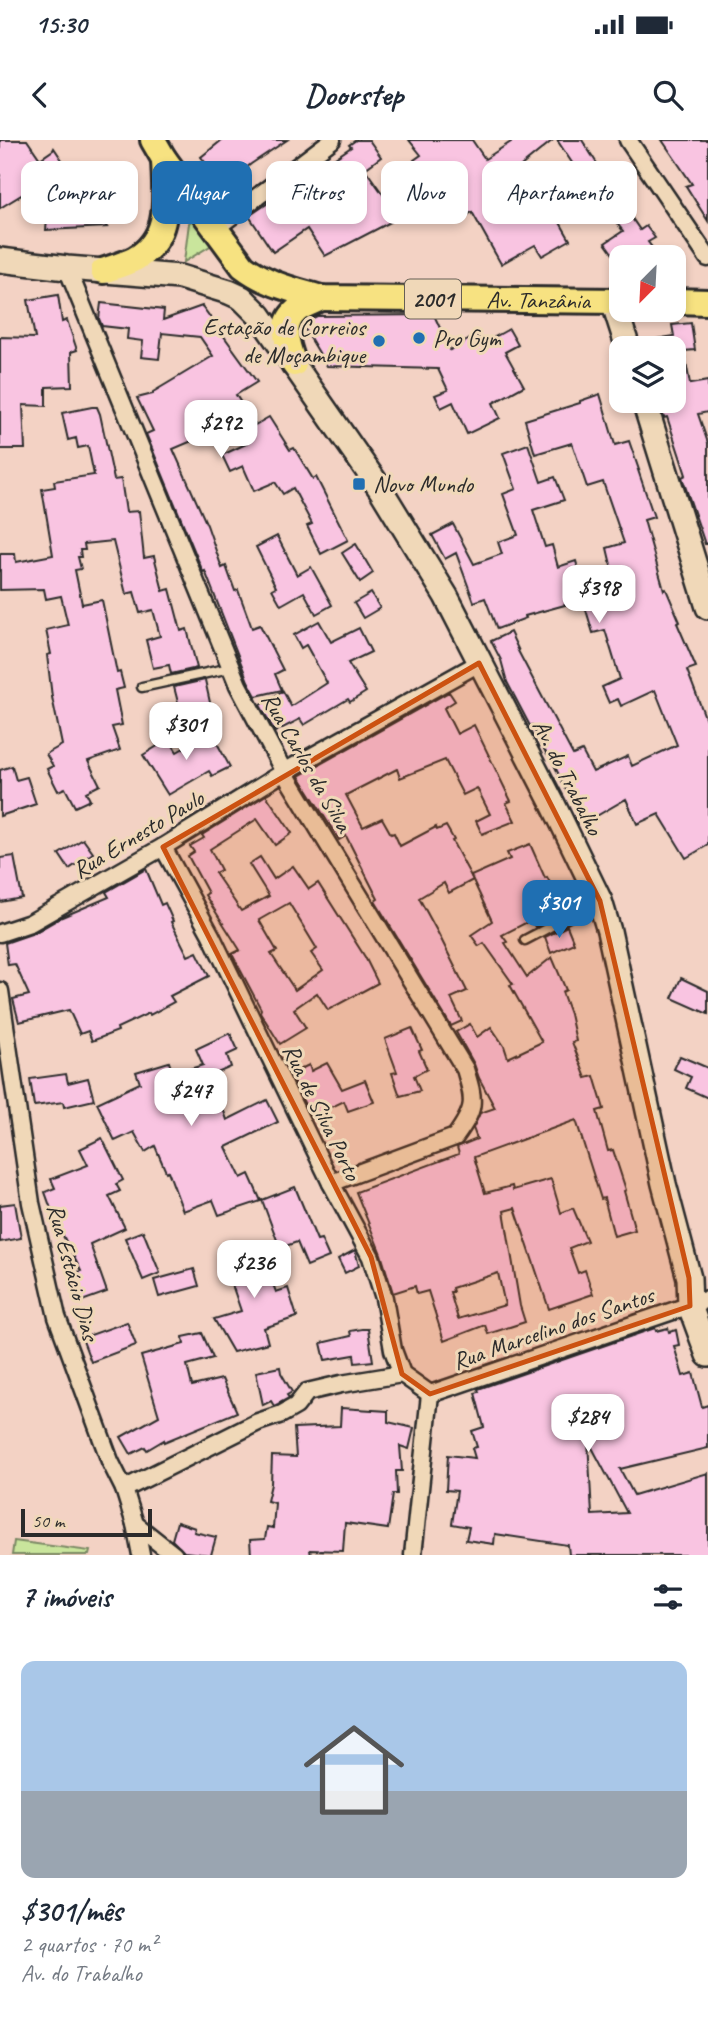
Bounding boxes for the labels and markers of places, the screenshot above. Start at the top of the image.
place label: Estação de Correios de Moçambique [203,312,368,370]
place label: Pro Gym [433,323,501,353]
marker: Pro Gym [411,330,427,346]
marker: Estação de Correios de Moçambique [371,333,387,349]
pin: $292 [180,400,262,460]
place label: Novo Mundo [373,469,475,499]
marker: Novo Mundo [351,476,367,492]
pin: $398 [558,566,640,625]
pin: $301 [145,702,227,762]
pin: $301 [518,880,600,940]
pin: $247 [150,1068,232,1128]
pin: $236 [213,1240,295,1300]
pin: $284 [547,1394,629,1454]

